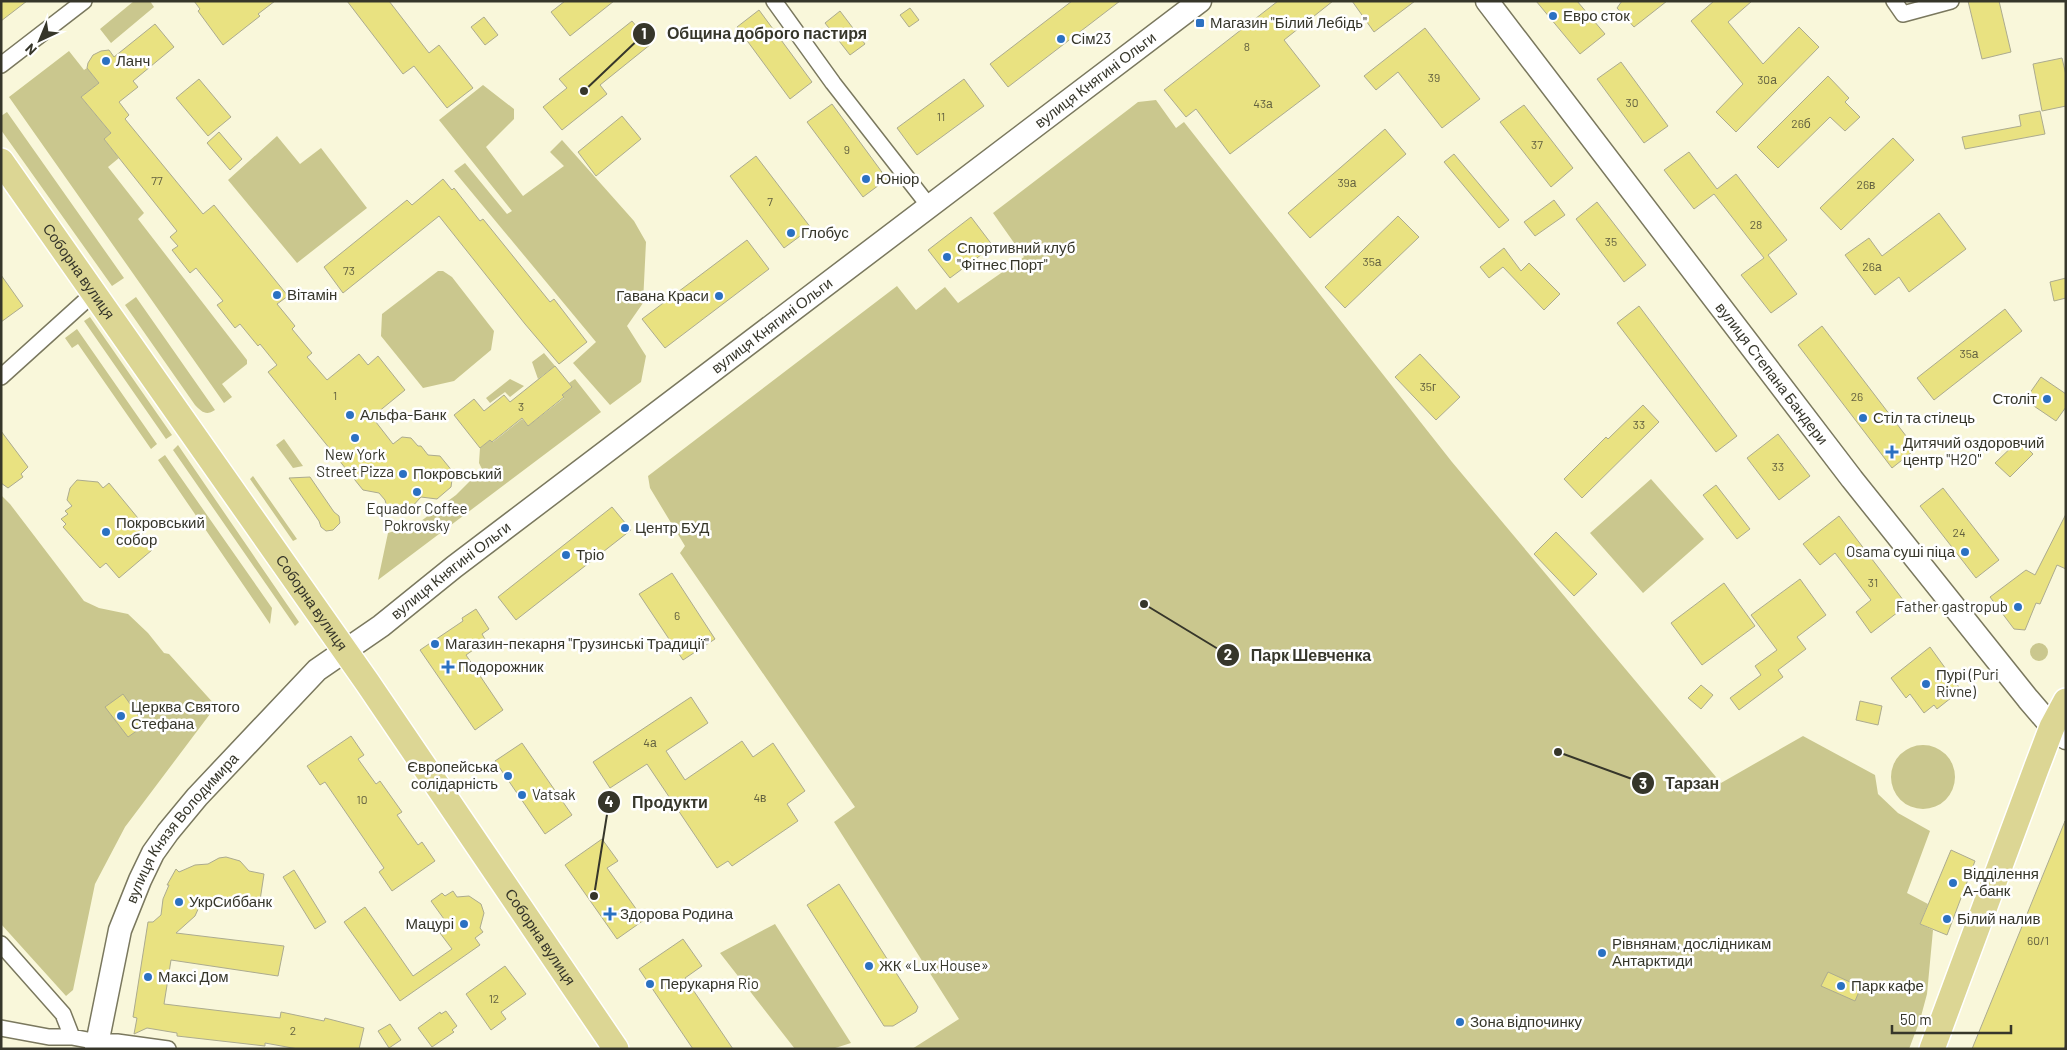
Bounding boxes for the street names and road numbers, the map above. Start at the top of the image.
street label: вулиця Княгині Ольги [1031,28,1159,131]
street label: Соборна вулиця [40,220,119,322]
street label: вулиця Княгині Ольги [707,273,836,377]
street label: вулиця Степана Бандери [1712,299,1832,448]
street label: вулиця Княгині Ольги [387,517,514,623]
street label: Соборна вулиця [272,551,352,654]
street label: вулиця Князя Володимира [122,748,242,906]
street label: Соборна вулиця [502,885,580,988]

